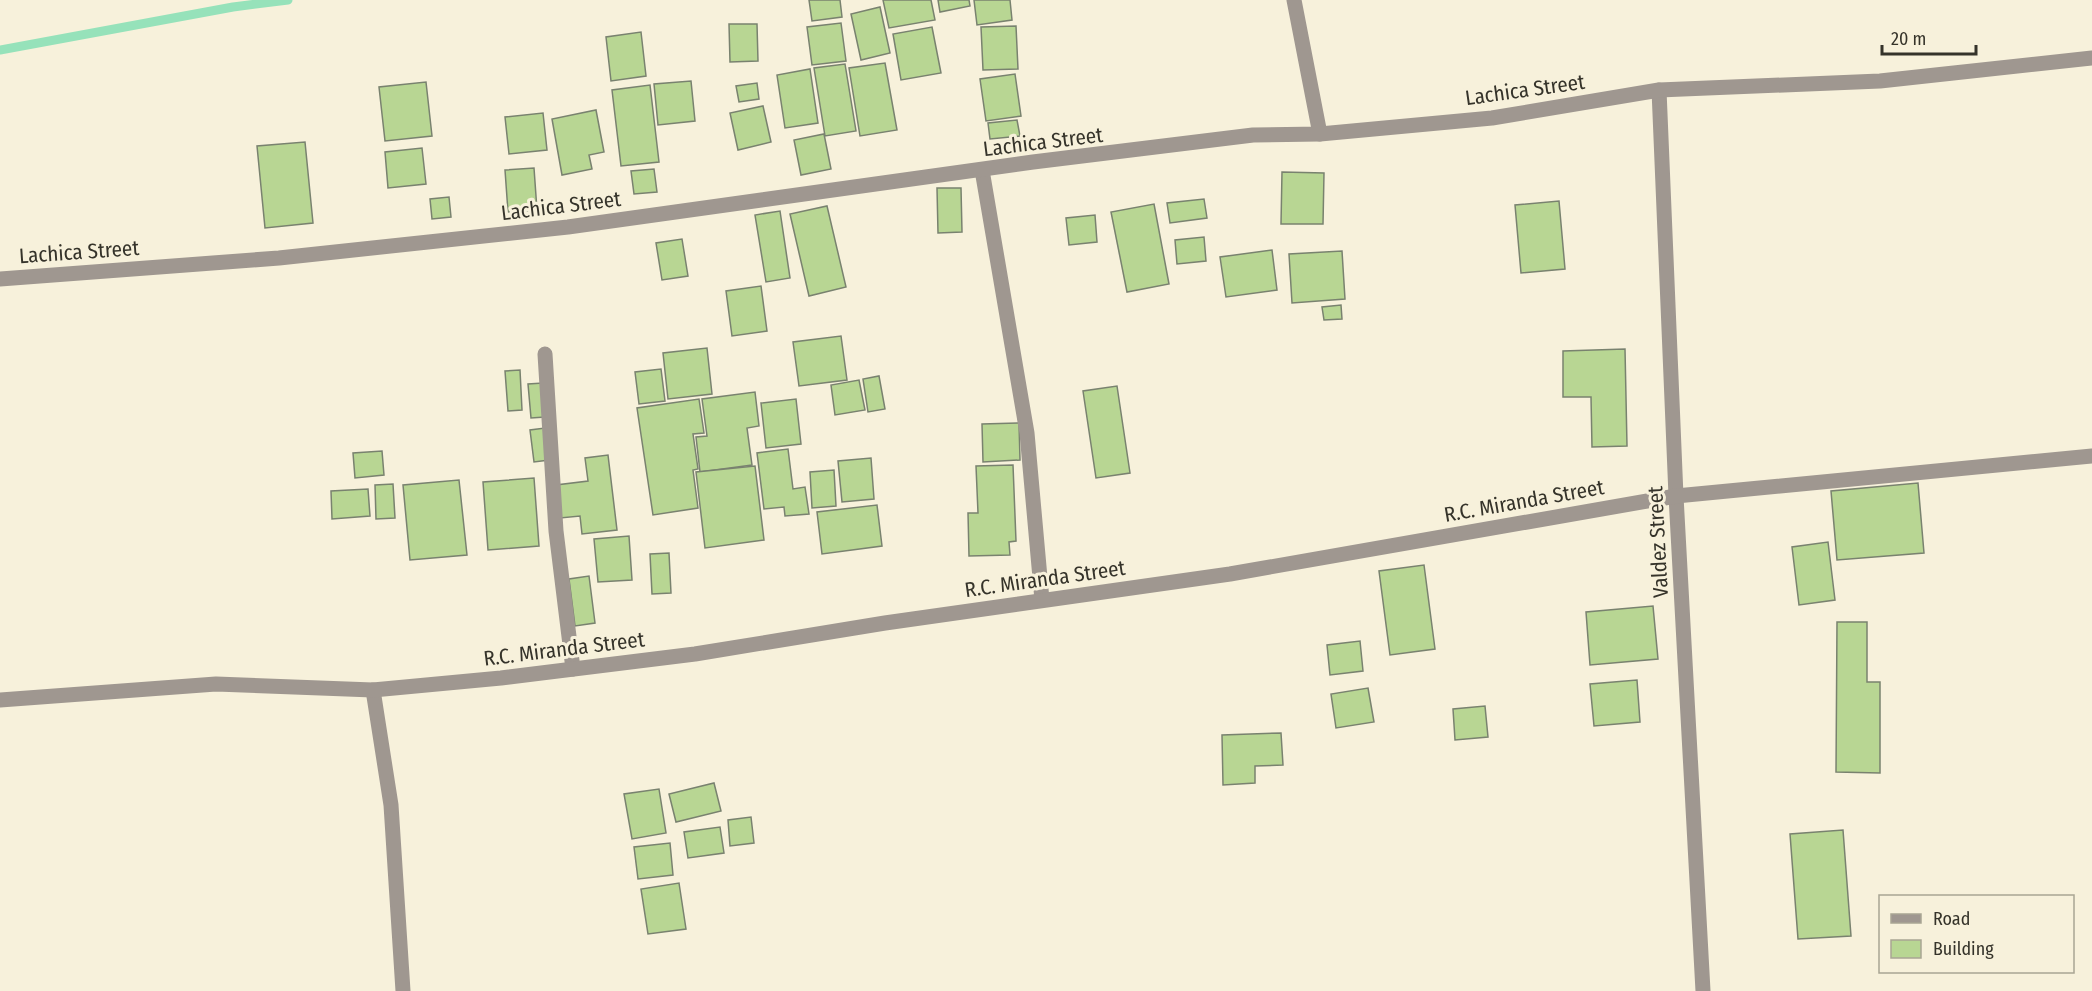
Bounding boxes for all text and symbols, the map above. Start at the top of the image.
scale bar [1882,18,1976,56]
text: 20 m [1891,28,1926,50]
street label: Lachica Street [1464,69,1587,111]
street label: Lachica Street [982,122,1104,162]
street label: Lachica Street [500,186,622,226]
street label: Lachica Street [18,235,140,269]
street label: R.C. Miranda Street [1442,474,1606,528]
street label: Valdez Street [1642,485,1674,598]
street label: R.C. Miranda Street [963,555,1127,603]
street label: R.C. Miranda Street [482,626,646,672]
legend [1879,895,2074,973]
text: Road [1933,908,1970,930]
text: Building [1933,938,1994,960]

